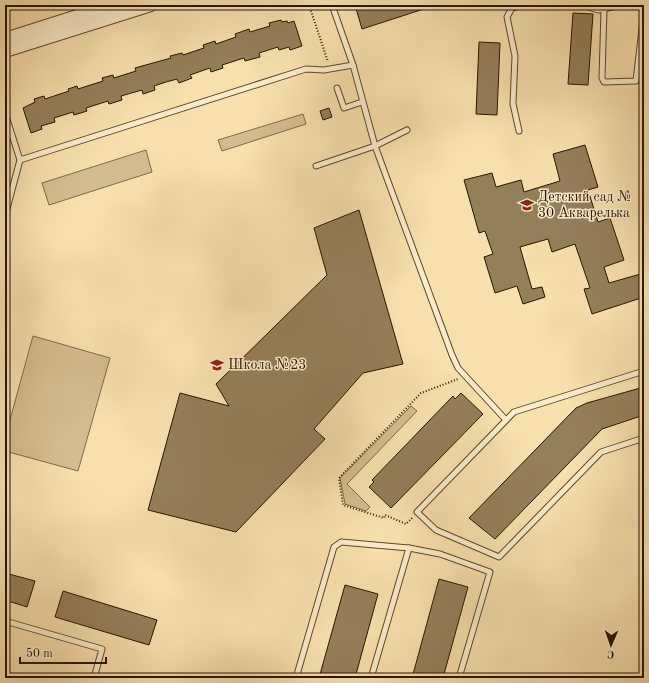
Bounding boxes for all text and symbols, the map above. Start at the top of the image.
place label: Детский сад № 30 Акварелька [538,190,632,220]
school or university icon: Детский сад № 30 Акварелька [519,197,535,213]
school or university icon: Школа №23 [209,357,225,373]
place label: Школа №23 [228,358,306,372]
north arrow [591,625,631,665]
scale bar [20,639,106,665]
text: 50 m [26,647,53,660]
text: С [607,648,615,659]

